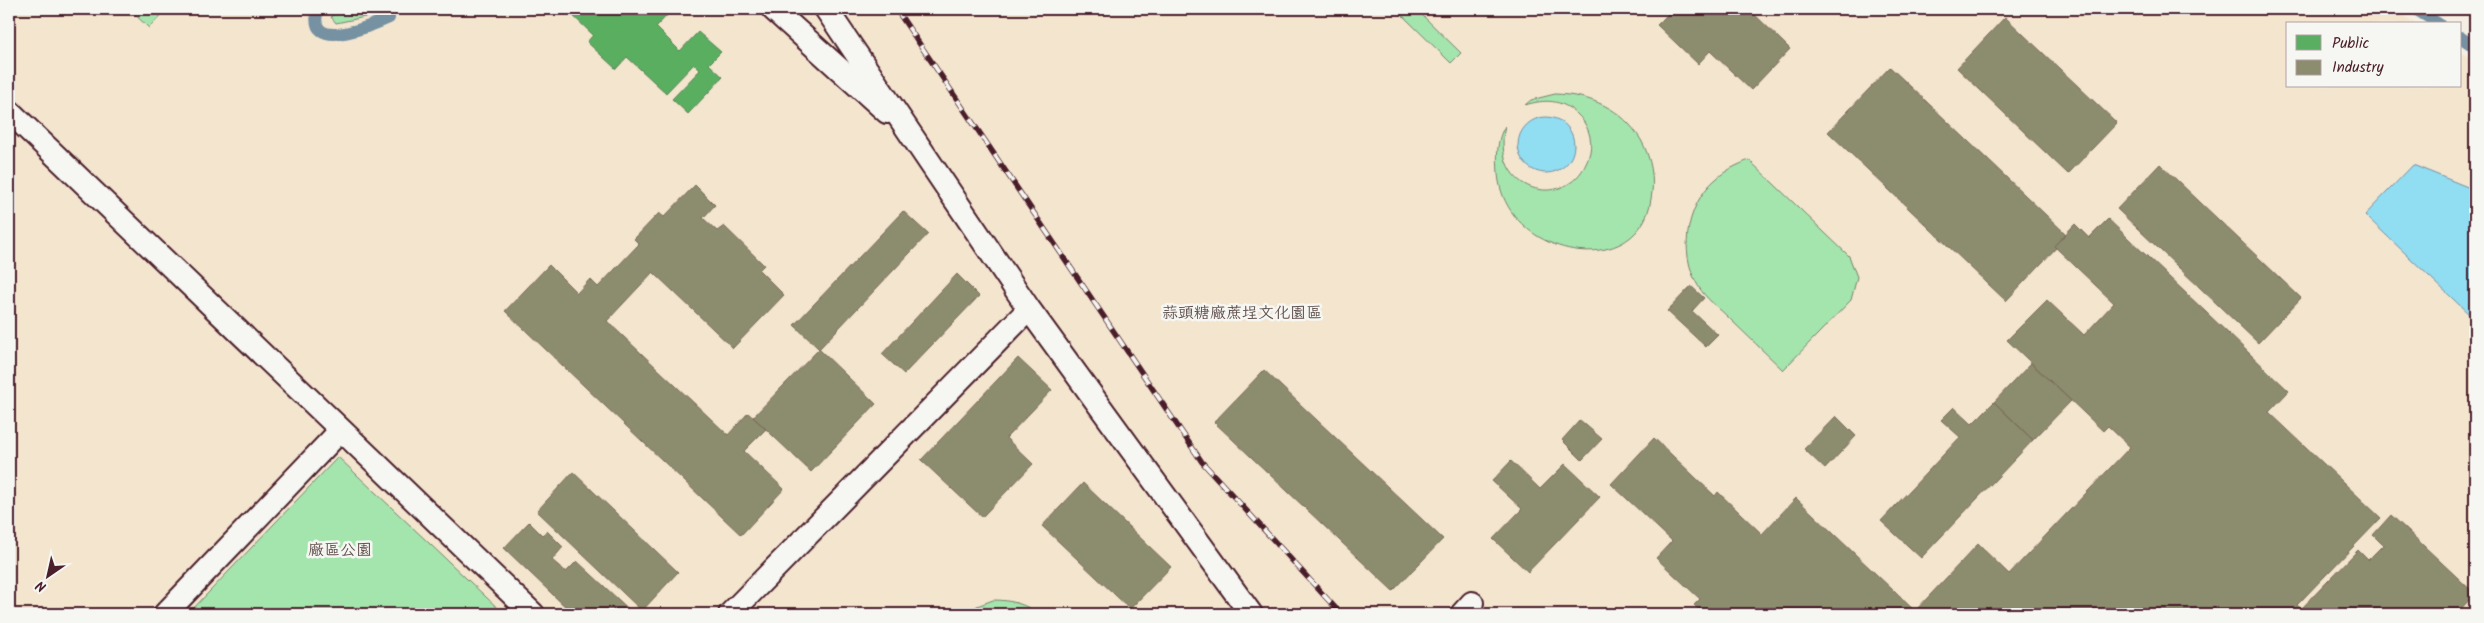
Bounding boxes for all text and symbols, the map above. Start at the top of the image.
legend [2286,22,2462,88]
text: Public [2332,32,2369,56]
text: Industry [2332,56,2385,80]
park label: 蒜頭糖廠蔗埕文化園區 [1162,301,1322,326]
park label: 廠區公園 [308,538,372,563]
north arrow [22,550,72,600]
text: N [31,574,51,598]

